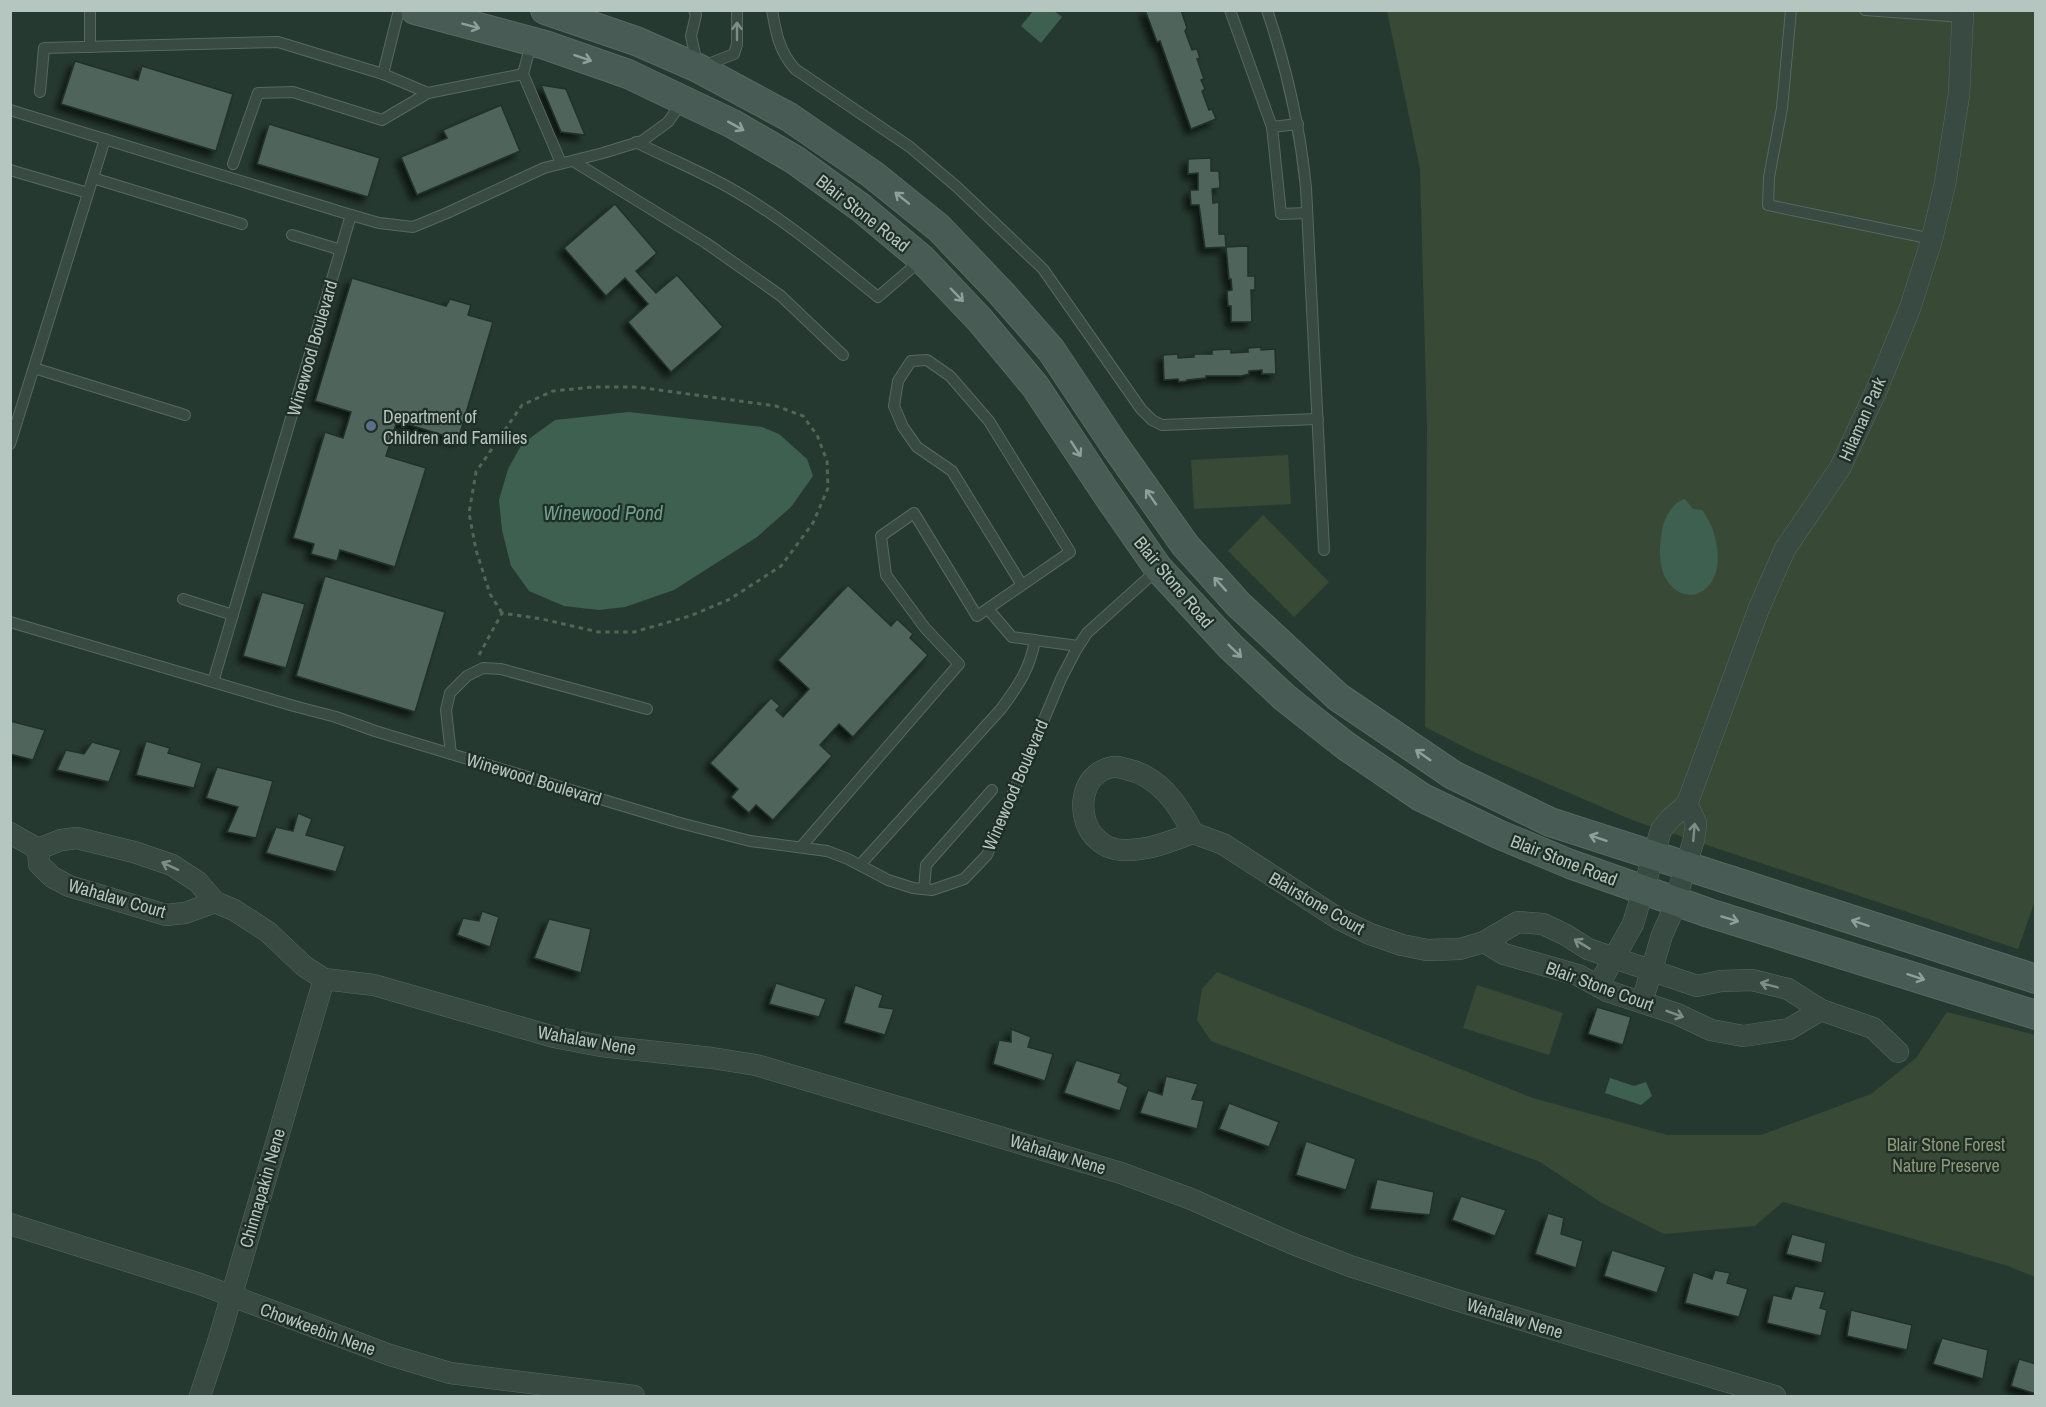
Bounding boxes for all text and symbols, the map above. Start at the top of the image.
one-way arrow [461,20,480,32]
one-way arrow [731,21,743,41]
one-way arrow [573,54,591,65]
one-way arrow [727,120,744,132]
street label: Blair Stone Road [811,169,915,257]
one-way arrow [895,191,910,205]
street label: Winewood Boulevard [281,277,343,419]
one-way arrow [950,288,964,303]
street label: Hilaman Park [1832,373,1892,465]
place label: Department of Children and Families [383,404,528,450]
marker: Department of Children and Families [364,419,378,433]
one-way arrow [1070,440,1083,457]
one-way arrow [1145,489,1157,505]
water label: Winewood Pond [543,499,664,526]
street label: Blair Stone Road [1128,531,1220,633]
one-way arrow [1213,577,1227,592]
one-way arrow [1227,644,1242,658]
street label: Winewood Boulevard [976,716,1054,854]
street label: Winewood Boulevard [463,747,605,811]
one-way arrow [1415,749,1431,761]
one-way arrow [1689,822,1700,842]
street label: Blair Stone Road [1507,828,1621,892]
one-way arrow [1589,831,1608,842]
one-way arrow [162,860,180,871]
street label: Blairstone Court [1265,866,1369,940]
street label: Wahalaw Court [65,872,169,924]
one-way arrow [1720,914,1739,925]
one-way arrow [1851,916,1870,927]
one-way arrow [1574,938,1591,950]
street label: Blair Stone Court [1543,955,1657,1017]
one-way arrow [1906,973,1925,984]
one-way arrow [1759,978,1778,990]
one-way arrow [1665,1009,1684,1020]
street label: Wahalaw Nene [536,1019,638,1061]
street label: Chinnapakin Nene [233,1125,291,1251]
street label: Wahalaw Nene [1007,1127,1109,1181]
park label: Blair Stone Forest Nature Preserve [1887,1132,2005,1178]
street label: Wahalaw Nene [1464,1291,1566,1345]
street label: Chowkeebin Nene [257,1296,379,1362]

